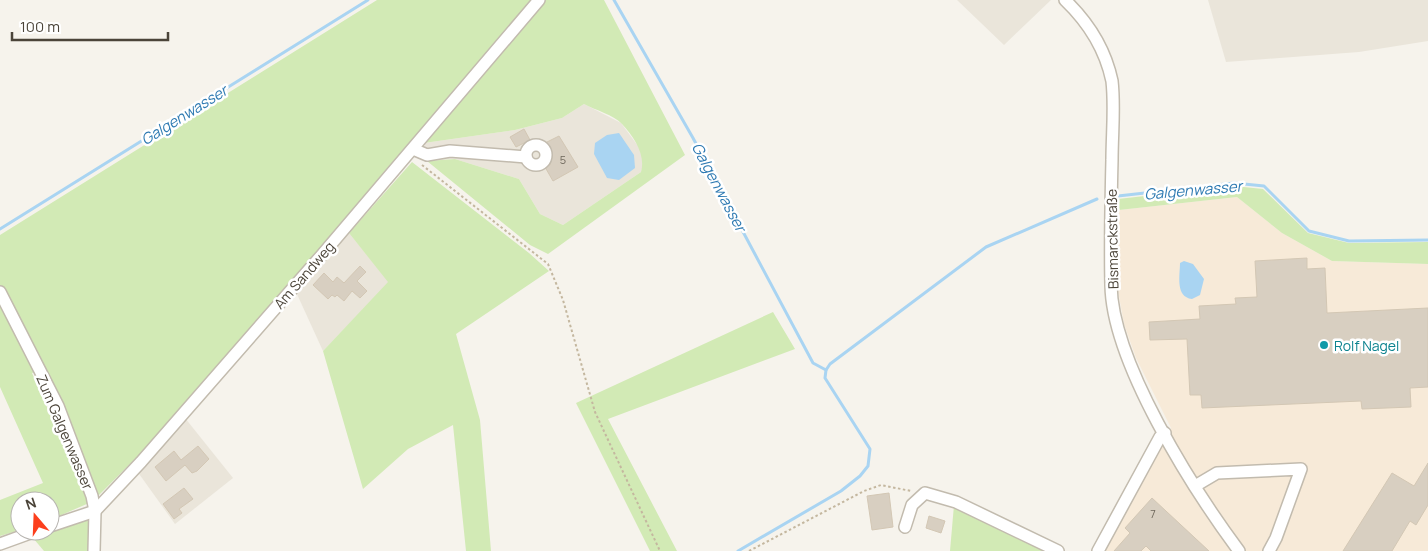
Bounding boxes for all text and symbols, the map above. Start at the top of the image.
scale bar [12,10,169,42]
text: 100 m [20,16,60,37]
water label: Galgenwasser [137,79,233,150]
water label: Galgenwasser [687,139,753,238]
house number: 5 [560,152,566,167]
water label: Galgenwasser [1143,175,1245,205]
street label: Bismarckstraße [1102,189,1122,289]
street label: Am Sandweg [269,237,339,313]
place label: Rolf Nagel [1334,336,1399,355]
marker: Rolf Nagel [1318,339,1330,351]
street label: Zum Galgenwasser [32,372,98,492]
north arrow [10,491,60,541]
text: N [23,493,38,514]
house number: 7 [1150,506,1156,521]

